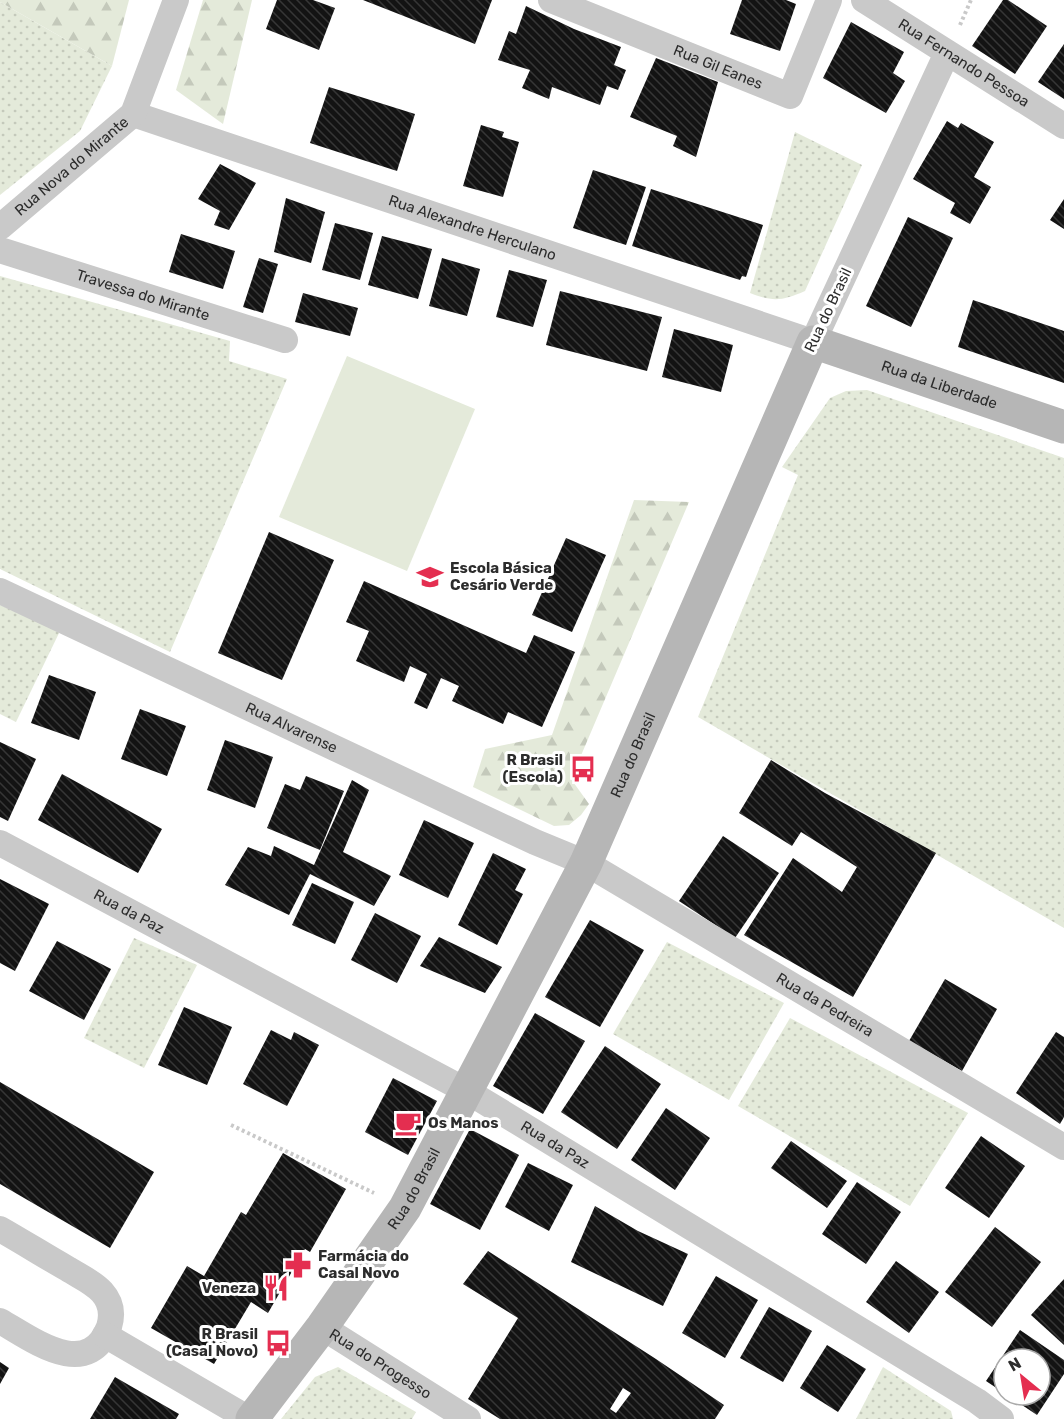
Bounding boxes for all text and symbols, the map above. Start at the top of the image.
street label: Rua Fernando Pessoa [895,15,1033,111]
street label: Rua Gil Eanes [671,41,766,93]
street label: Rua Nova do Mirante [11,113,132,219]
street label: Rua Alexandre Herculano [386,191,559,264]
street label: Rua do Brasil [801,265,855,355]
street label: Travessa do Mirante [74,266,212,325]
street label: Rua da Liberdade [879,357,1000,413]
place label: Escola Básica Cesário Verde [450,559,553,594]
school or university icon: Escola Básica Cesário Verde [415,562,445,592]
street label: Rua Alvarense [243,698,340,757]
street label: Rua do Brasil [607,710,659,800]
place label: R Brasil (Escola) [502,751,563,786]
bus stop icon: R Brasil (Escola) [568,754,598,784]
street label: Rua da Paz [91,885,168,938]
street label: Rua da Pedreira [773,969,877,1041]
cafe icon: Os Manos [393,1108,423,1138]
place label: Os Manos [428,1114,499,1132]
street label: Rua da Paz [518,1117,593,1173]
street label: Rua do Brasil [384,1145,444,1233]
place label: Farmácia do Casal Novo [318,1247,409,1282]
pharmacy icon: Farmácia do Casal Novo [283,1250,313,1280]
restaurant icon: Veneza [261,1273,291,1303]
place label: Veneza [202,1279,256,1297]
place label: R Brasil (Casal Novo) [166,1325,258,1360]
street label: Rua do Progesso [326,1325,435,1403]
bus stop icon: R Brasil (Casal Novo) [263,1328,293,1358]
north arrow [992,1347,1052,1407]
text: N [1005,1353,1024,1376]

